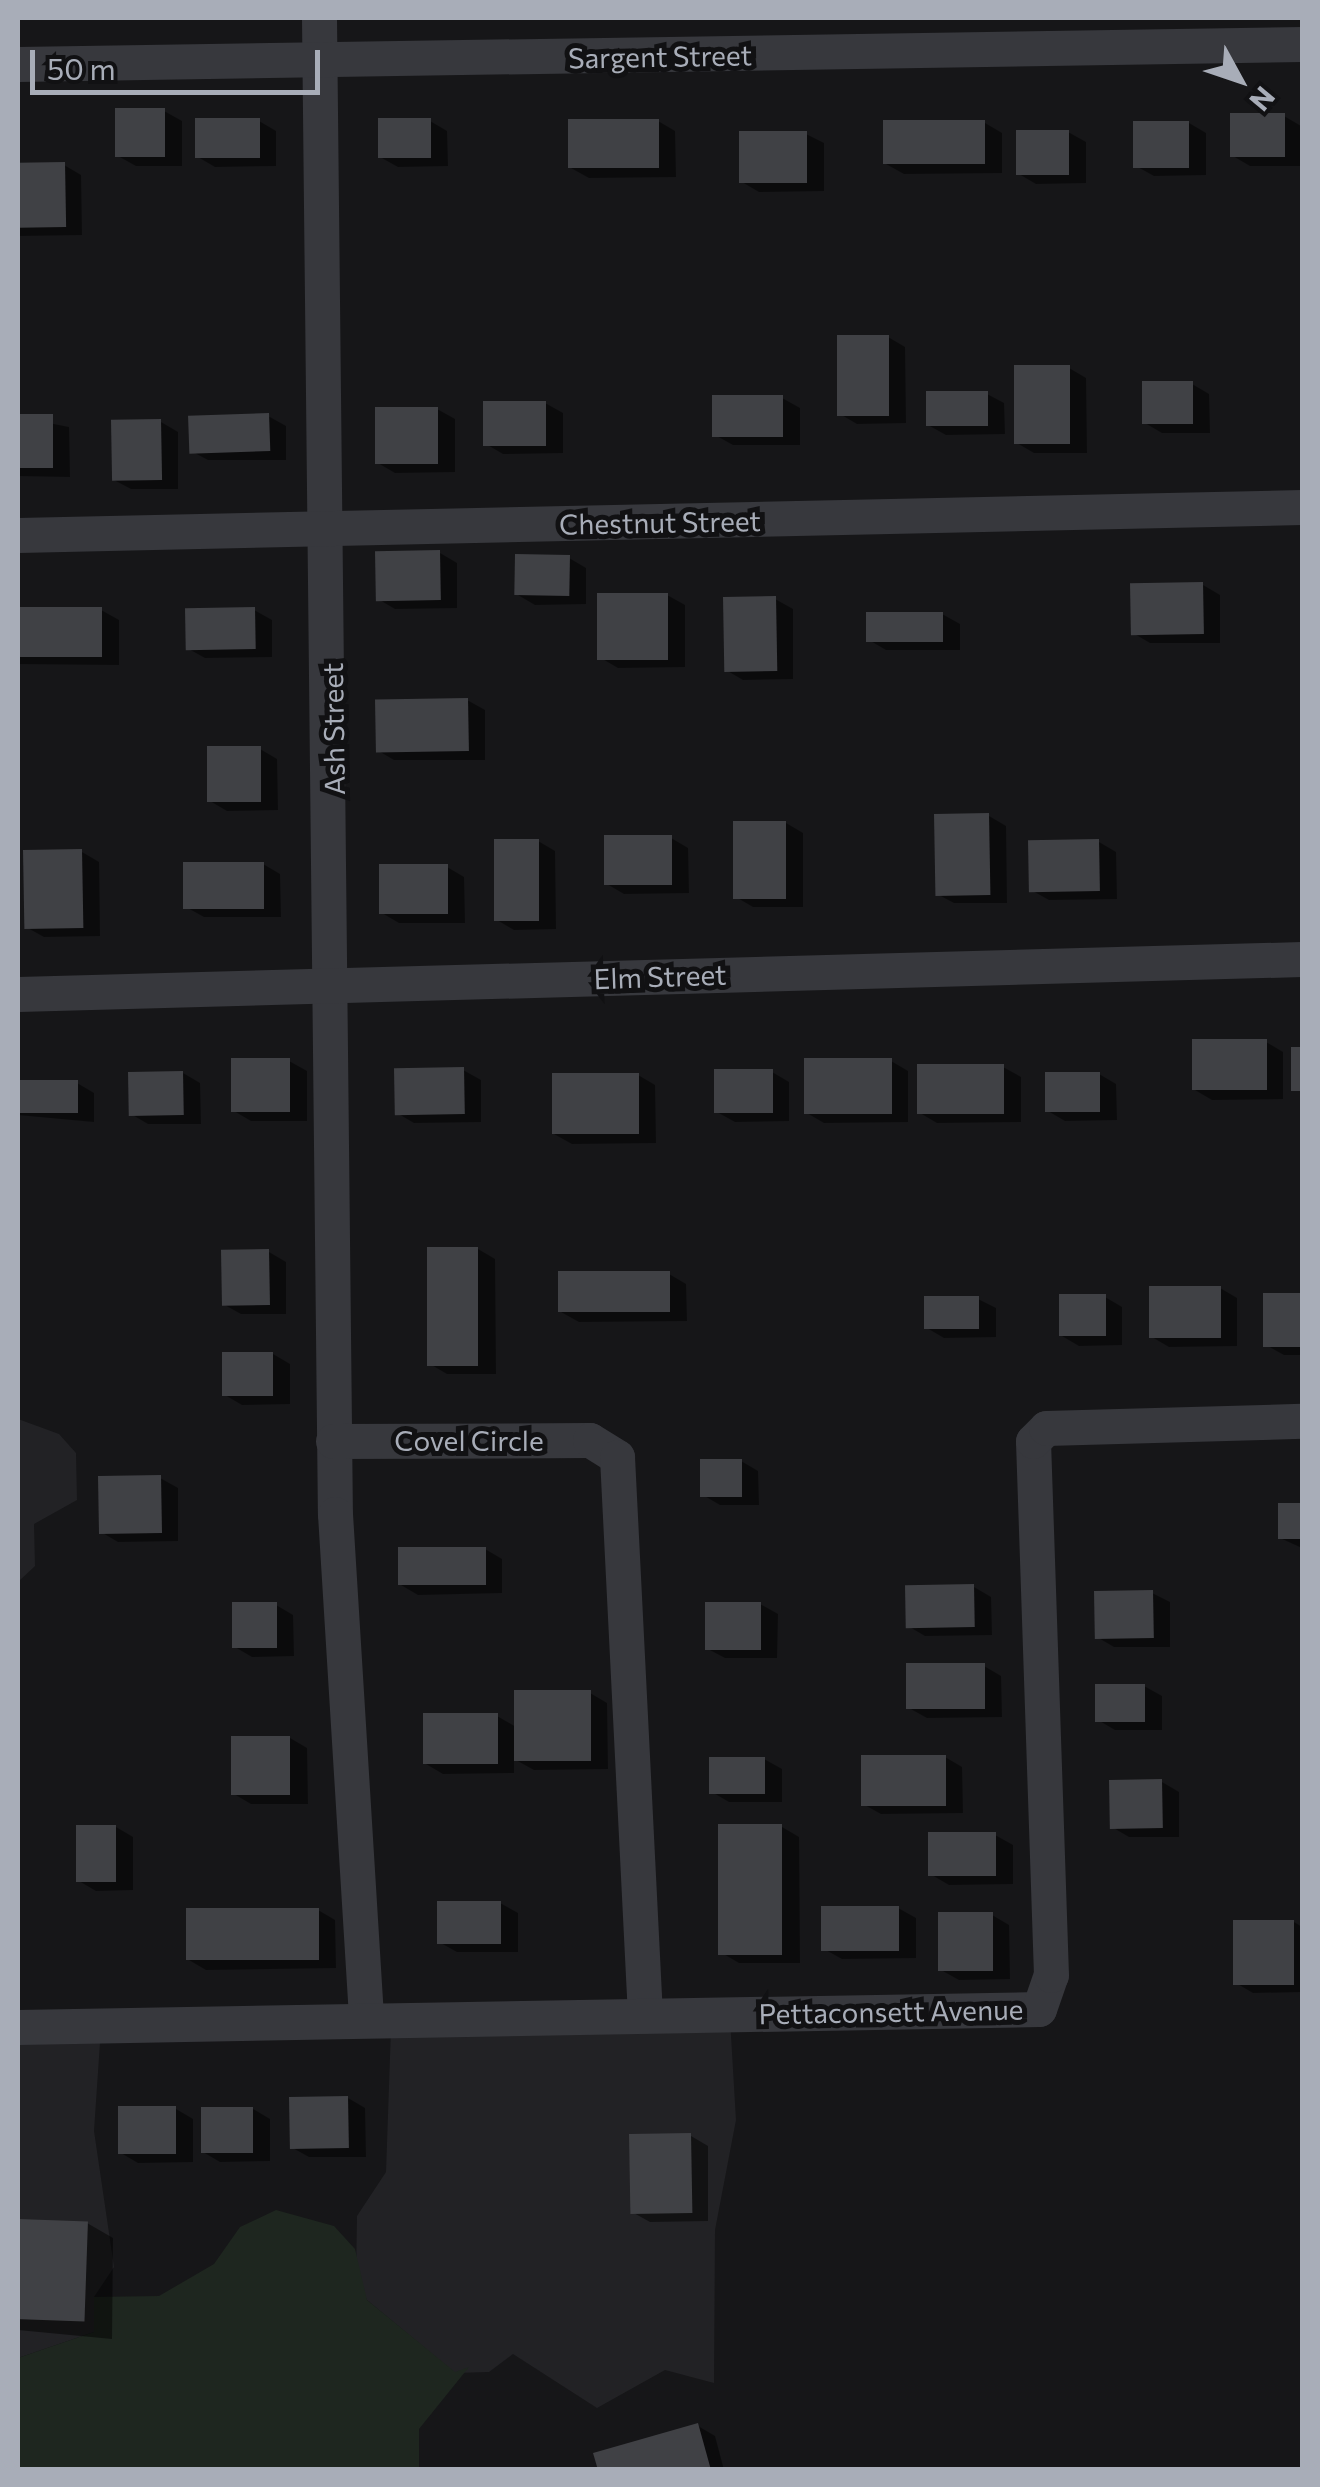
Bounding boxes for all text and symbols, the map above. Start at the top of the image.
scale bar [35,30,325,92]
north arrow [1190,30,1290,130]
street label: Sargent Street [568,38,752,74]
text: 50 m [47,49,116,86]
text: N [1243,80,1283,118]
street label: Chestnut Street [559,503,761,541]
street label: Ash Street [315,662,351,796]
street label: Elm Street [593,957,727,995]
street label: Covel Circle [394,1423,544,1457]
street label: Pettaconsett Avenue [758,1992,1024,2030]

